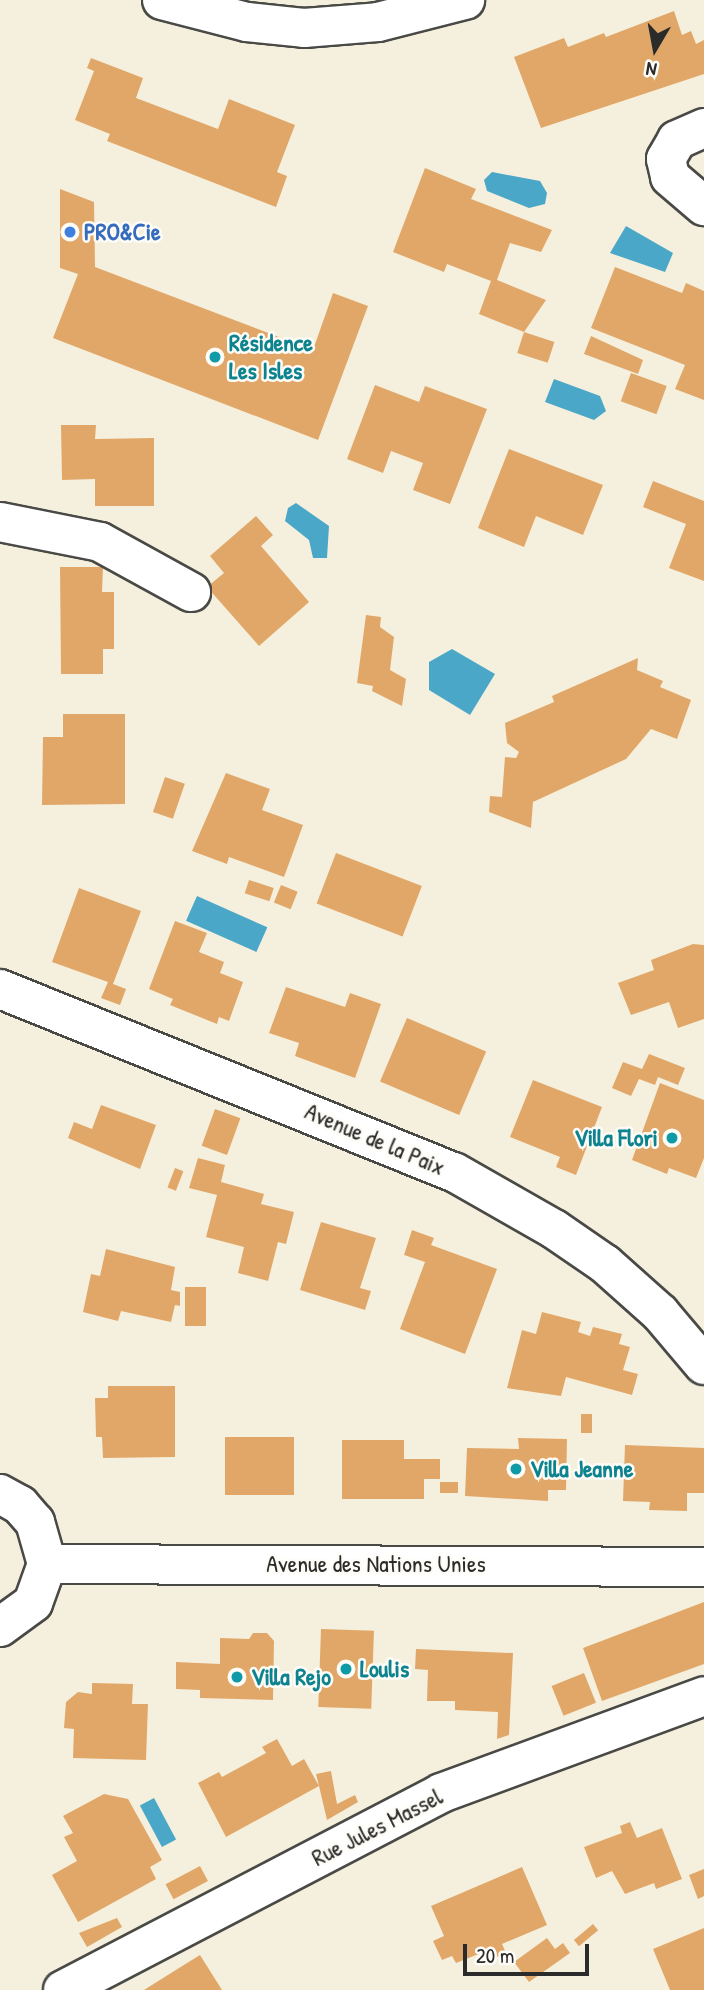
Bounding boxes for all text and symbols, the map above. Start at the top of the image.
north arrow [620,14,690,84]
text: N [644,56,659,83]
place label: PRO&Cie [84,218,161,246]
marker: PRO&Cie [62,224,78,240]
place label: Résidence Les Isles [229,329,313,385]
marker: Résidence Les Isles [207,349,223,365]
street label: Avenue de la Paix [301,1097,449,1181]
place label: Villa Flori [574,1124,658,1152]
marker: Villa Flori [664,1130,680,1146]
place label: Villa Jeanne [530,1455,633,1483]
marker: Villa Jeanne [508,1461,524,1477]
street label: Avenue des Nations Unies [266,1550,486,1578]
place label: Loulis [360,1655,409,1683]
marker: Loulis [338,1661,354,1677]
place label: Villa Rejo [251,1663,331,1691]
marker: Villa Rejo [229,1669,245,1685]
street label: Rue Jules Massel [307,1782,447,1872]
scale bar [466,1930,592,1974]
text: 20 m [476,1941,514,1970]

